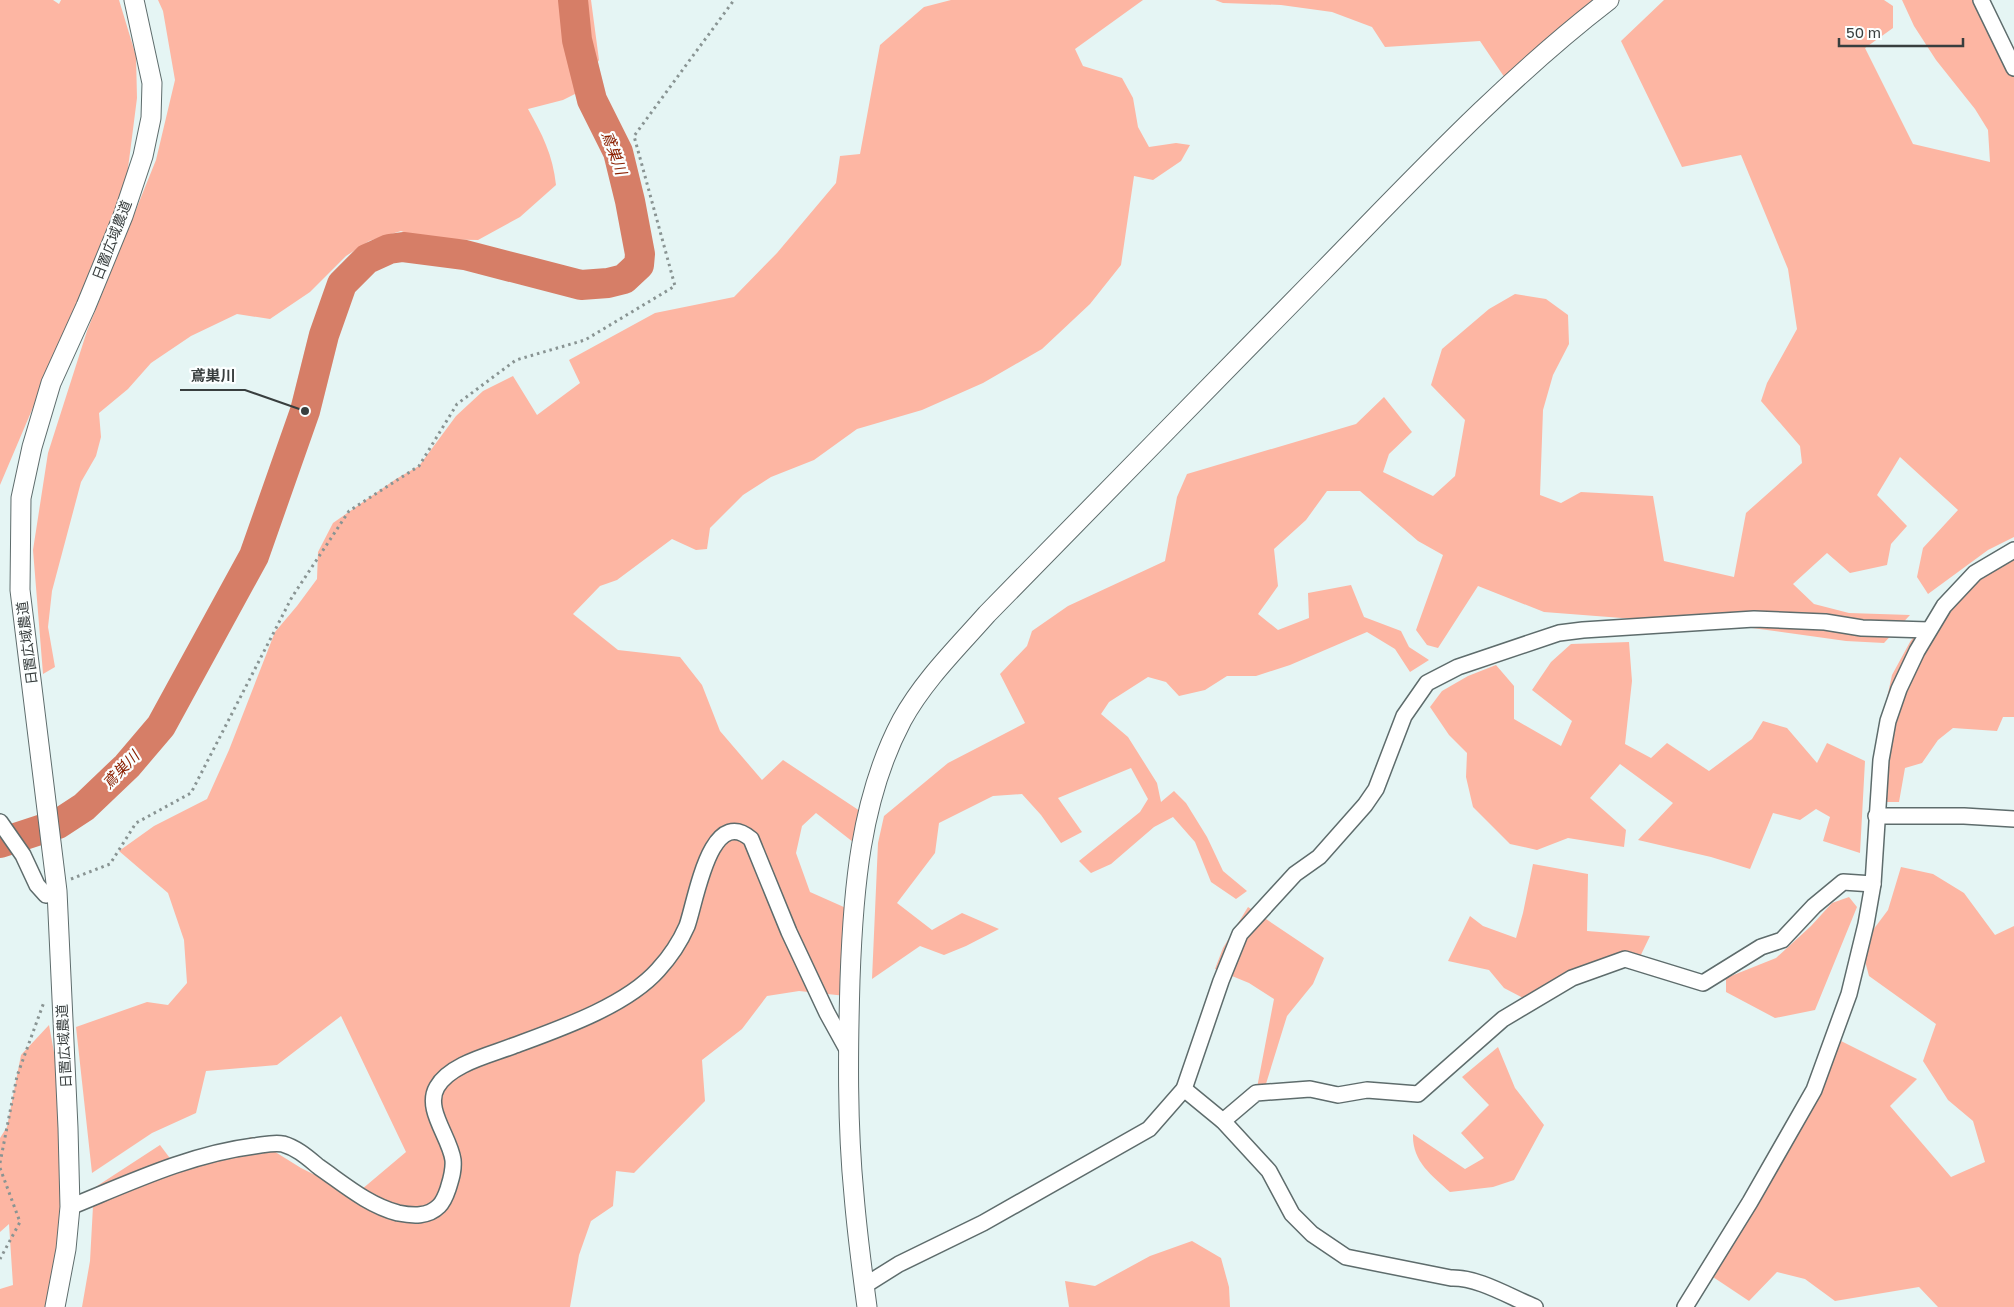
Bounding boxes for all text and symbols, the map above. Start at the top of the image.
scale bar [1839,15,1963,47]
text: 50 m [1846,23,1881,41]
water label: 鳶巣川 [599,128,632,179]
street label: 日置広域農道 [89,198,135,282]
callout: 鳶巣川 [180,360,245,390]
text: 鳶巣川 [190,366,236,384]
street label: 日置広域農道 [13,600,40,686]
water label: 鳶巣川 [98,745,144,792]
street label: 日置広域農道 [53,1004,74,1088]

